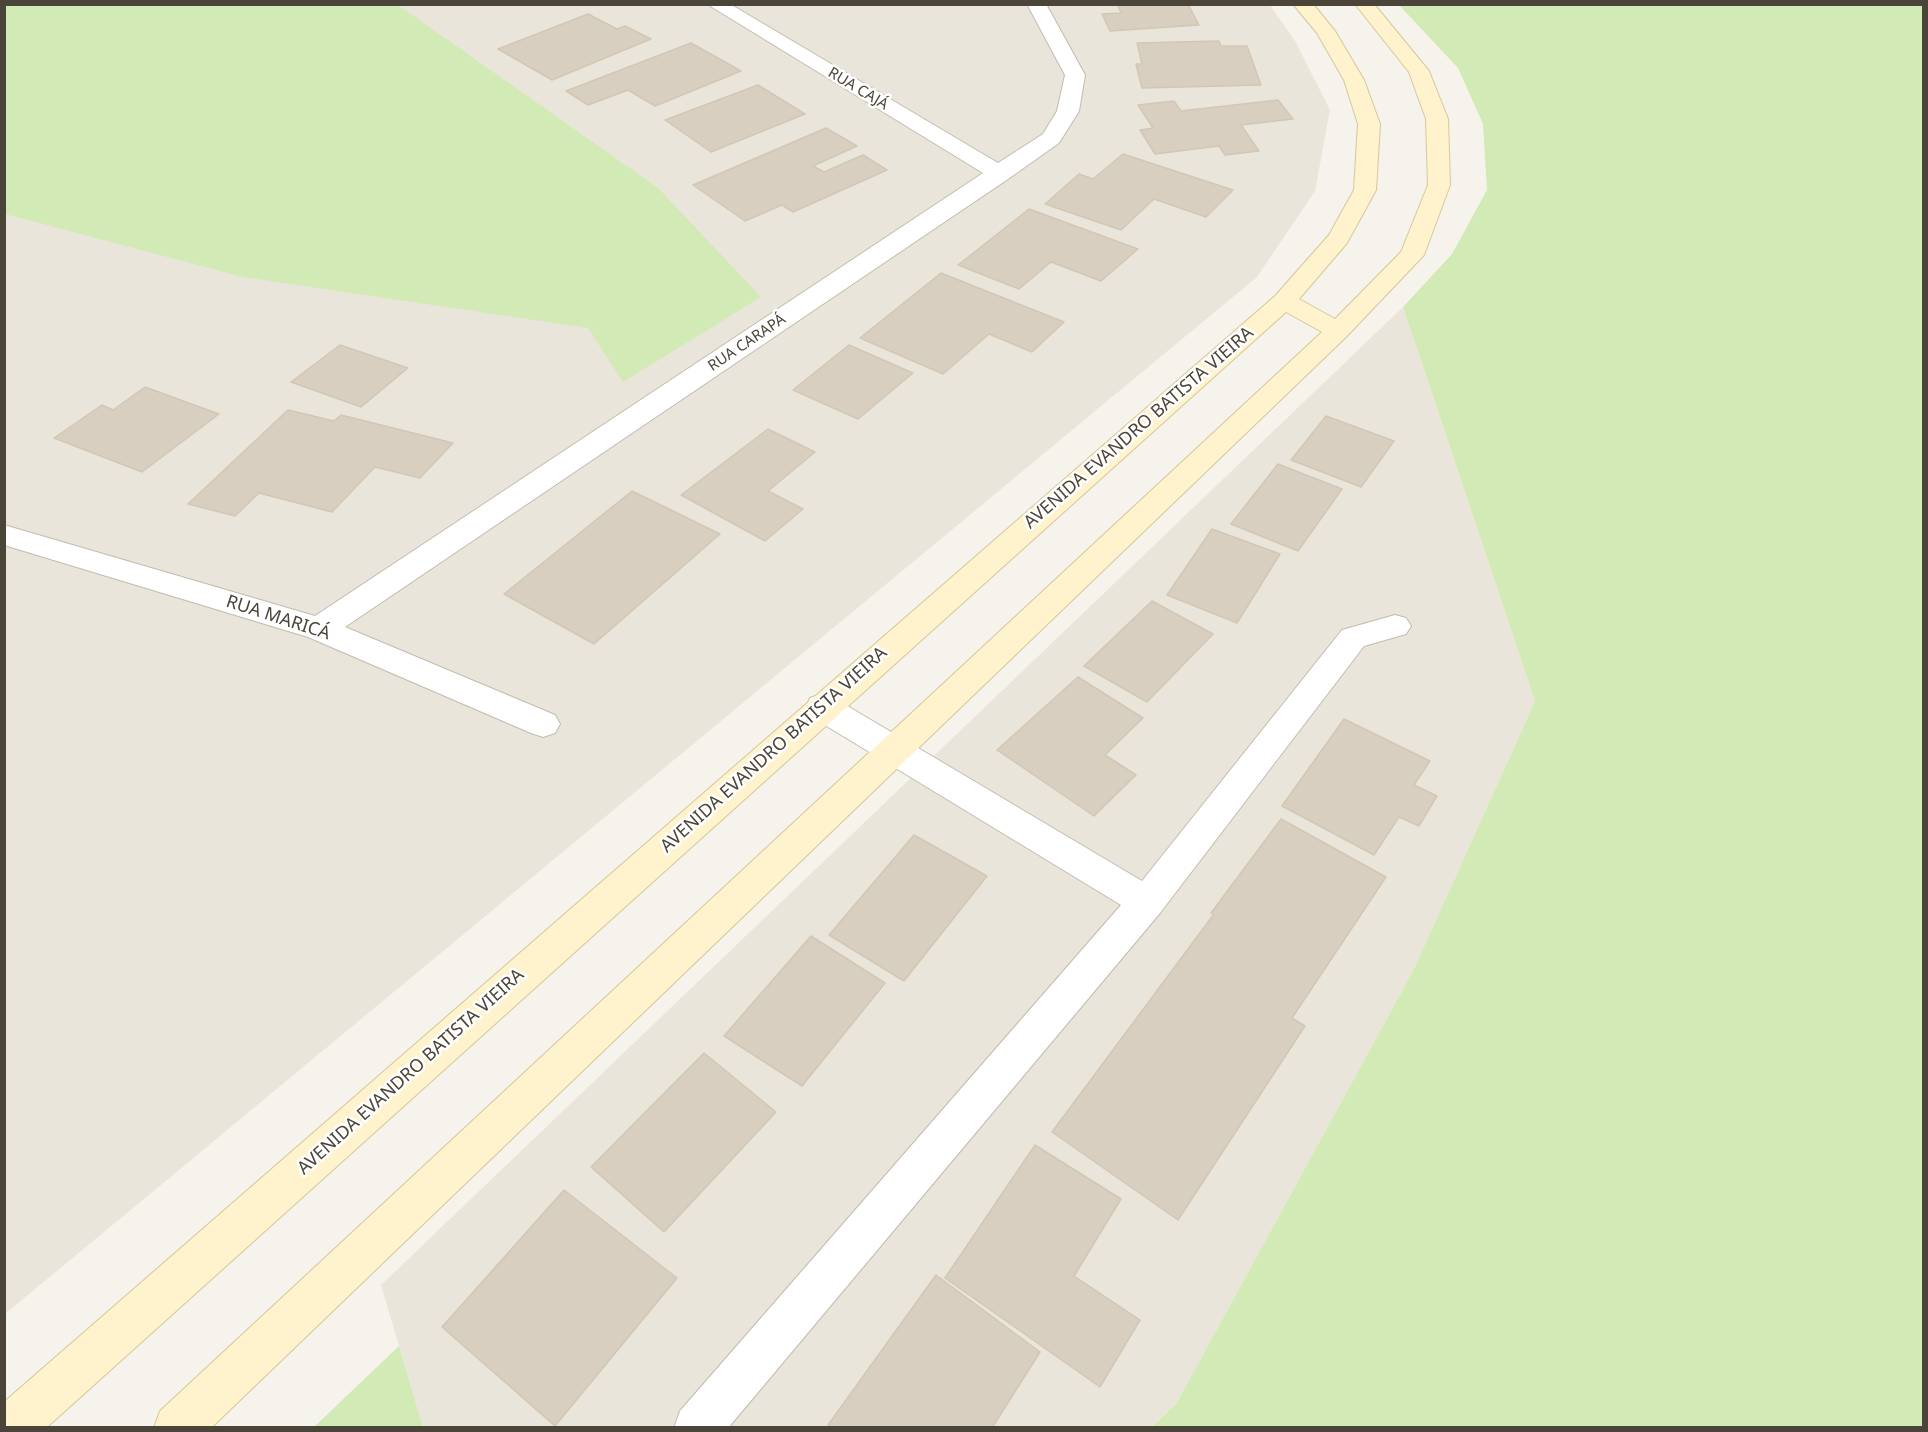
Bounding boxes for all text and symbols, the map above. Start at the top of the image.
street label: RUA CAJÁ [825,64,891,114]
street label: RUA CARAPÁ [705,311,789,375]
street label: AVENIDA EVANDRO BATISTA VIEIRA [1020,322,1258,534]
street label: RUA MARICÁ [223,591,333,645]
street label: AVENIDA EVANDRO BATISTA VIEIRA [656,643,892,857]
street label: AVENIDA EVANDRO BATISTA VIEIRA [293,965,529,1179]

